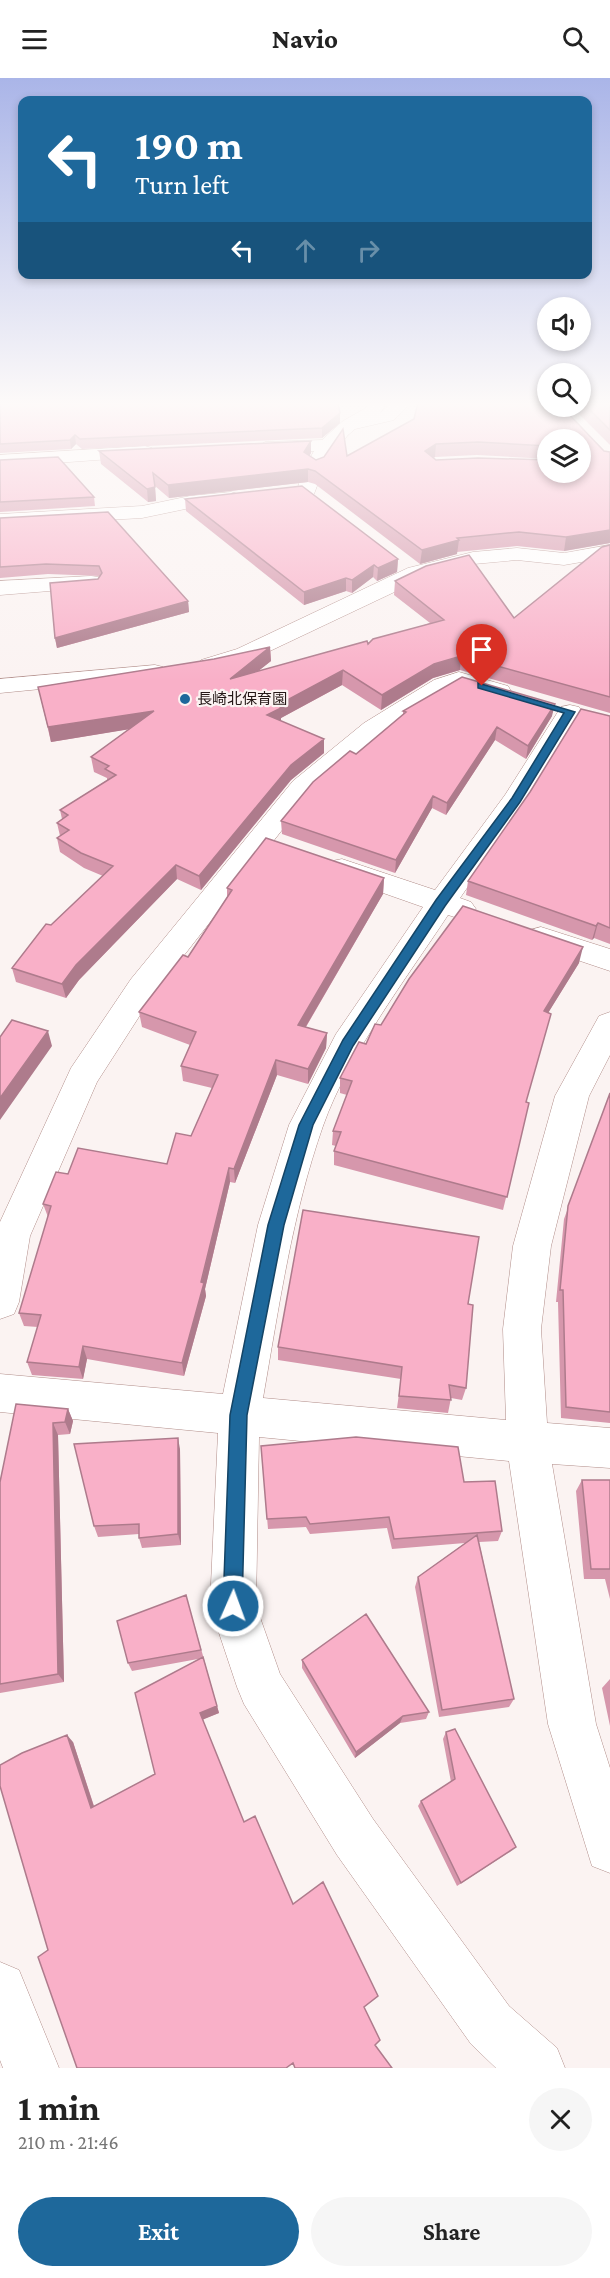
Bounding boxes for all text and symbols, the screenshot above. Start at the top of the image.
icon: menu [18,23,51,56]
icon: search [559,23,592,56]
text: Navio [272,24,338,54]
icon: left [36,120,114,198]
text: 190 m [135,121,243,168]
text: Turn left [135,170,229,200]
icon: left [226,234,259,267]
icon: ahead [289,234,322,267]
icon: right [352,234,385,267]
map controls [537,297,591,483]
button: sound [537,297,591,351]
button: search [537,363,591,417]
button: layers [537,429,591,483]
pin [456,624,507,686]
icon: arrive [465,633,498,666]
place label: 長崎北保育園 [197,690,287,707]
marker: 長崎北保育園 [178,692,192,706]
position arrow [201,1574,265,1638]
text: 1 min [18,2088,100,2128]
button: close [529,2088,592,2151]
text: 210 m · 21:46 [18,2131,119,2153]
button: Exit [18,2197,299,2266]
button: Share [311,2197,592,2266]

